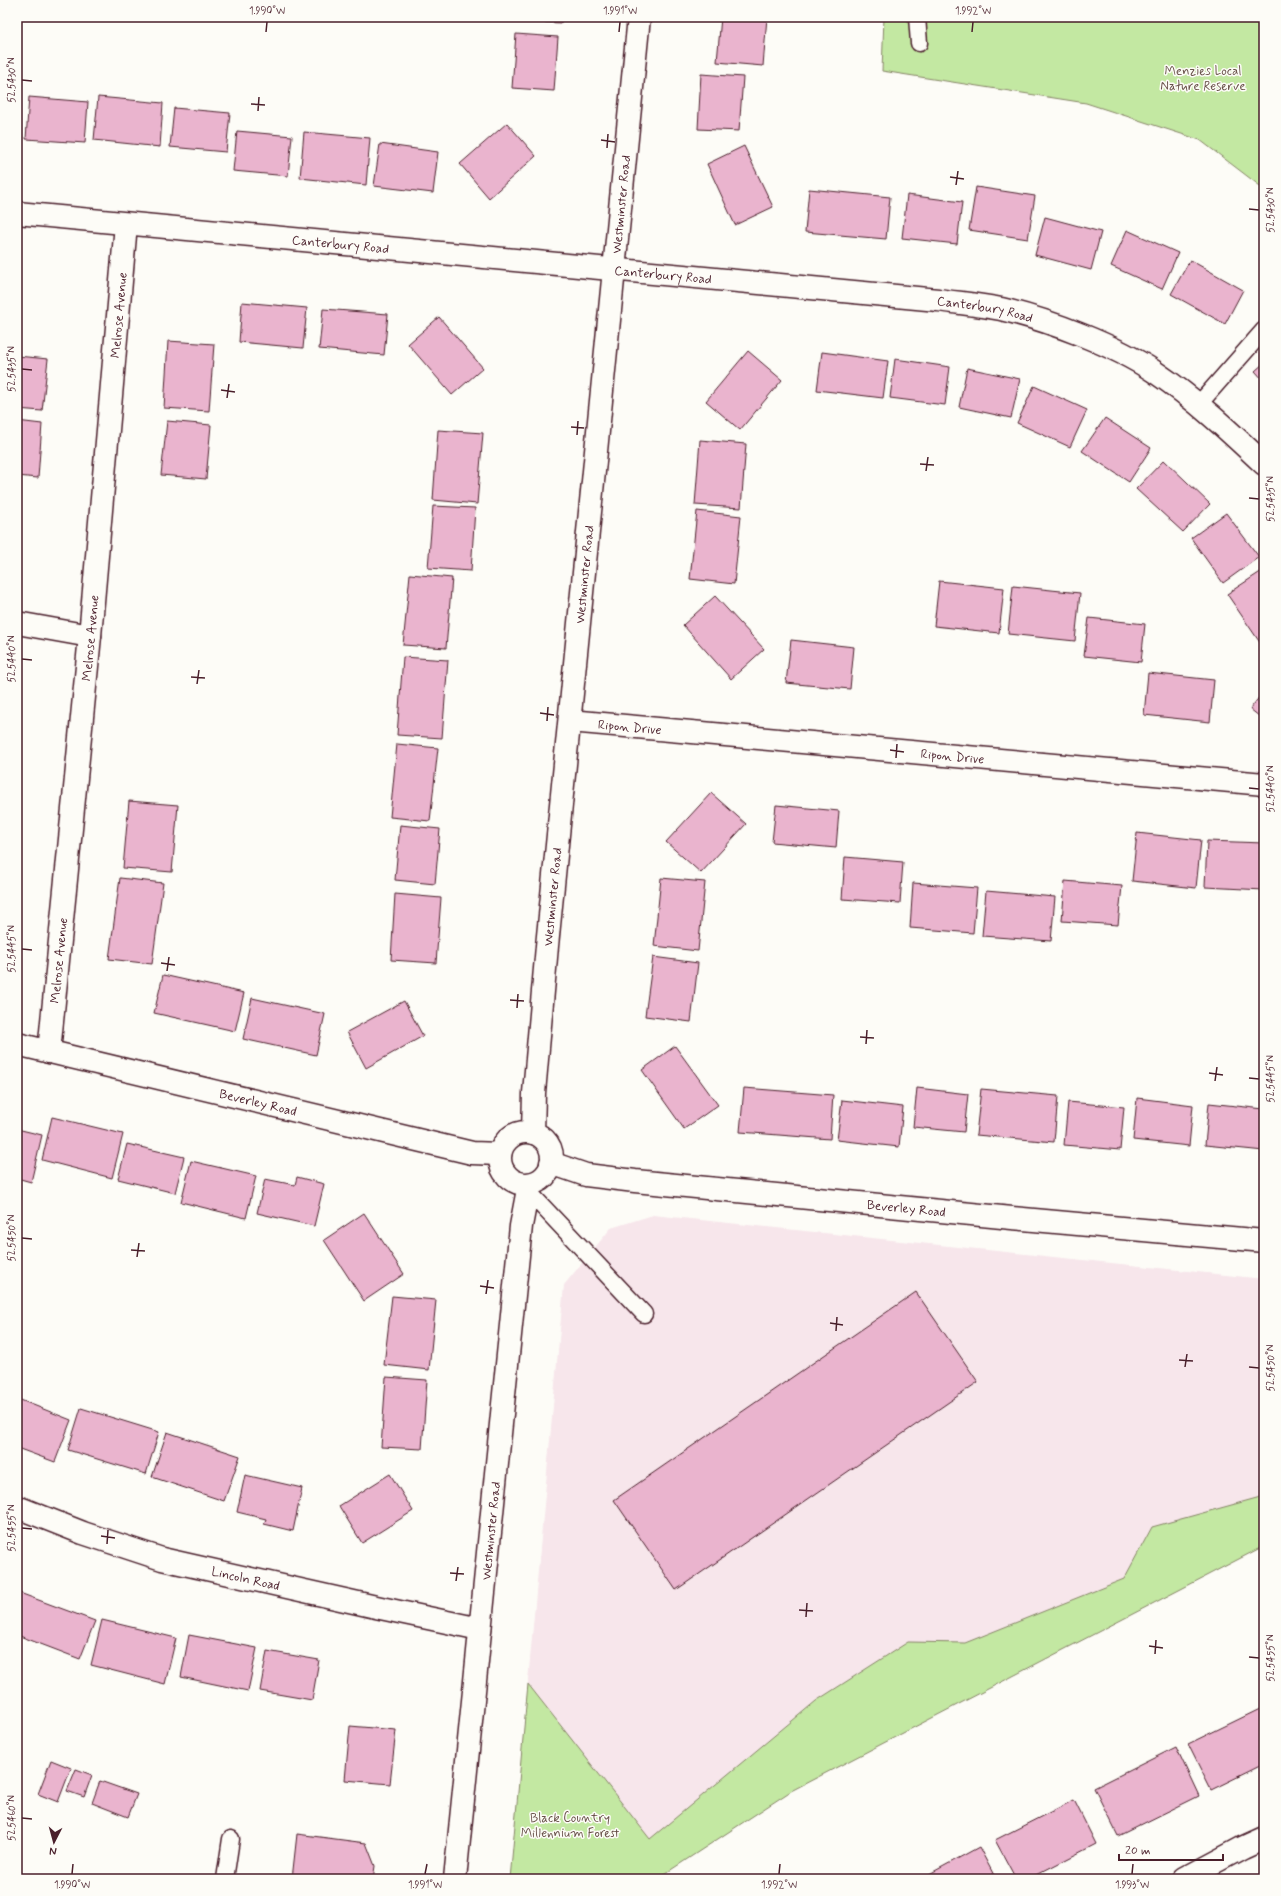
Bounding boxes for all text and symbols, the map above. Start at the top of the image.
text: 1.990°W [249,4,285,18]
text: 1.991°W [603,4,637,18]
text: 1.992°W [955,4,991,18]
text: 52.5430°N [5,57,19,103]
park label: Menzies Local Nature Reserve [1160,63,1246,95]
street label: Westminster Road [609,154,635,254]
text: 52.5430°N [1264,187,1278,233]
street label: Canterbury Road [291,232,390,258]
street label: Canterbury Road [614,262,712,289]
street label: Melrose Avenue [107,272,132,359]
street label: Canterbury Road [936,293,1035,327]
text: 52.5435°N [5,346,19,392]
text: 52.5435°N [1264,476,1278,522]
street label: Westminster Road [572,525,599,625]
street label: Melrose Avenue [79,594,104,682]
text: 52.5440°N [5,635,19,683]
street label: Ripon Drive [597,717,662,739]
street label: Ripon Drive [920,746,985,769]
text: 52.5440°N [1264,765,1278,813]
street label: Westminster Road [540,847,567,947]
street label: Melrose Avenue [47,917,72,1004]
text: 52.5445°N [5,925,19,973]
text: 52.5445°N [1264,1055,1278,1103]
street label: Beverley Road [217,1086,298,1121]
street label: Beverley Road [866,1197,947,1221]
text: 52.5450°N [5,1214,19,1261]
text: 52.5450°N [1264,1344,1278,1391]
street label: Westminster Road [478,1481,505,1581]
text: 52.5455°N [5,1504,19,1552]
street label: Lincoln Road [210,1563,281,1595]
text: 52.5455°N [1264,1634,1278,1682]
text: 52.5460°N [5,1795,19,1841]
park label: Black Country Millennium Forest [521,1810,619,1842]
north arrow [34,1822,74,1862]
scale bar [1119,1836,1223,1862]
text: 20 m [1125,1843,1151,1859]
text: N [49,1844,57,1858]
text: 1.990°W [54,1878,90,1892]
text: 1.991°W [408,1878,442,1892]
text: 1.992°W [761,1878,797,1892]
text: 1.993°W [1115,1878,1149,1892]

